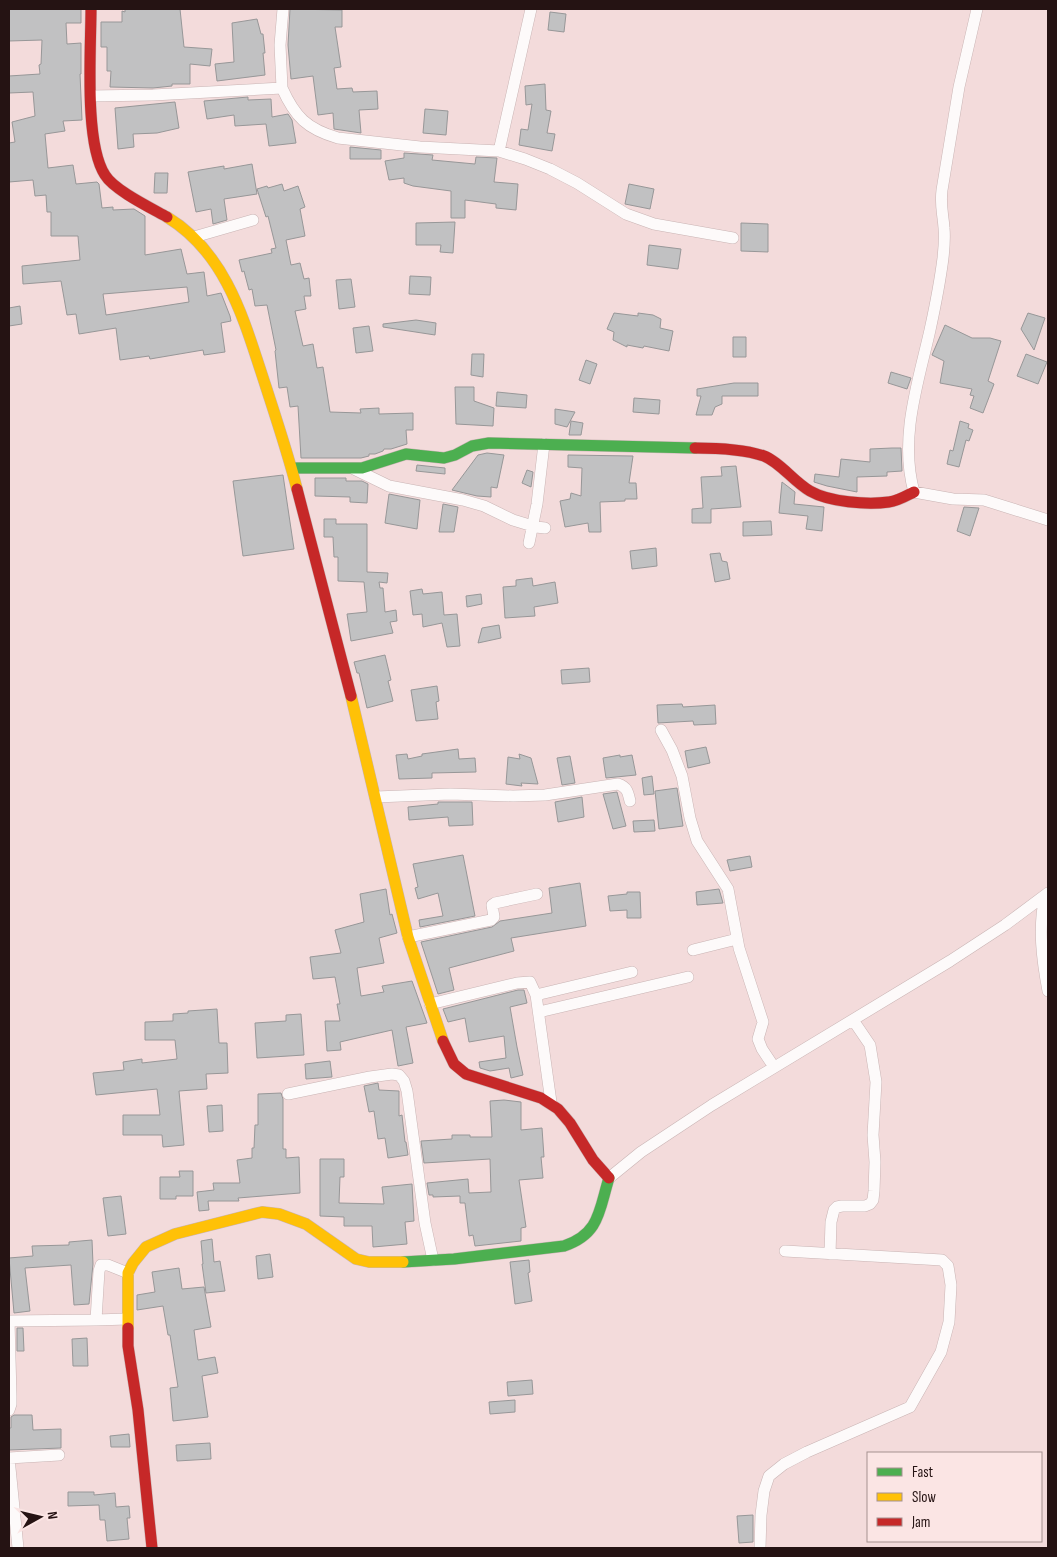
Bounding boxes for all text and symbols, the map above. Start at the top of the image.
legend [867,1452,1042,1542]
text: Fast [912,1463,934,1482]
text: Slow [912,1488,936,1507]
north arrow [15,1492,65,1542]
text: N [43,1510,61,1520]
text: Jam [911,1513,930,1532]

